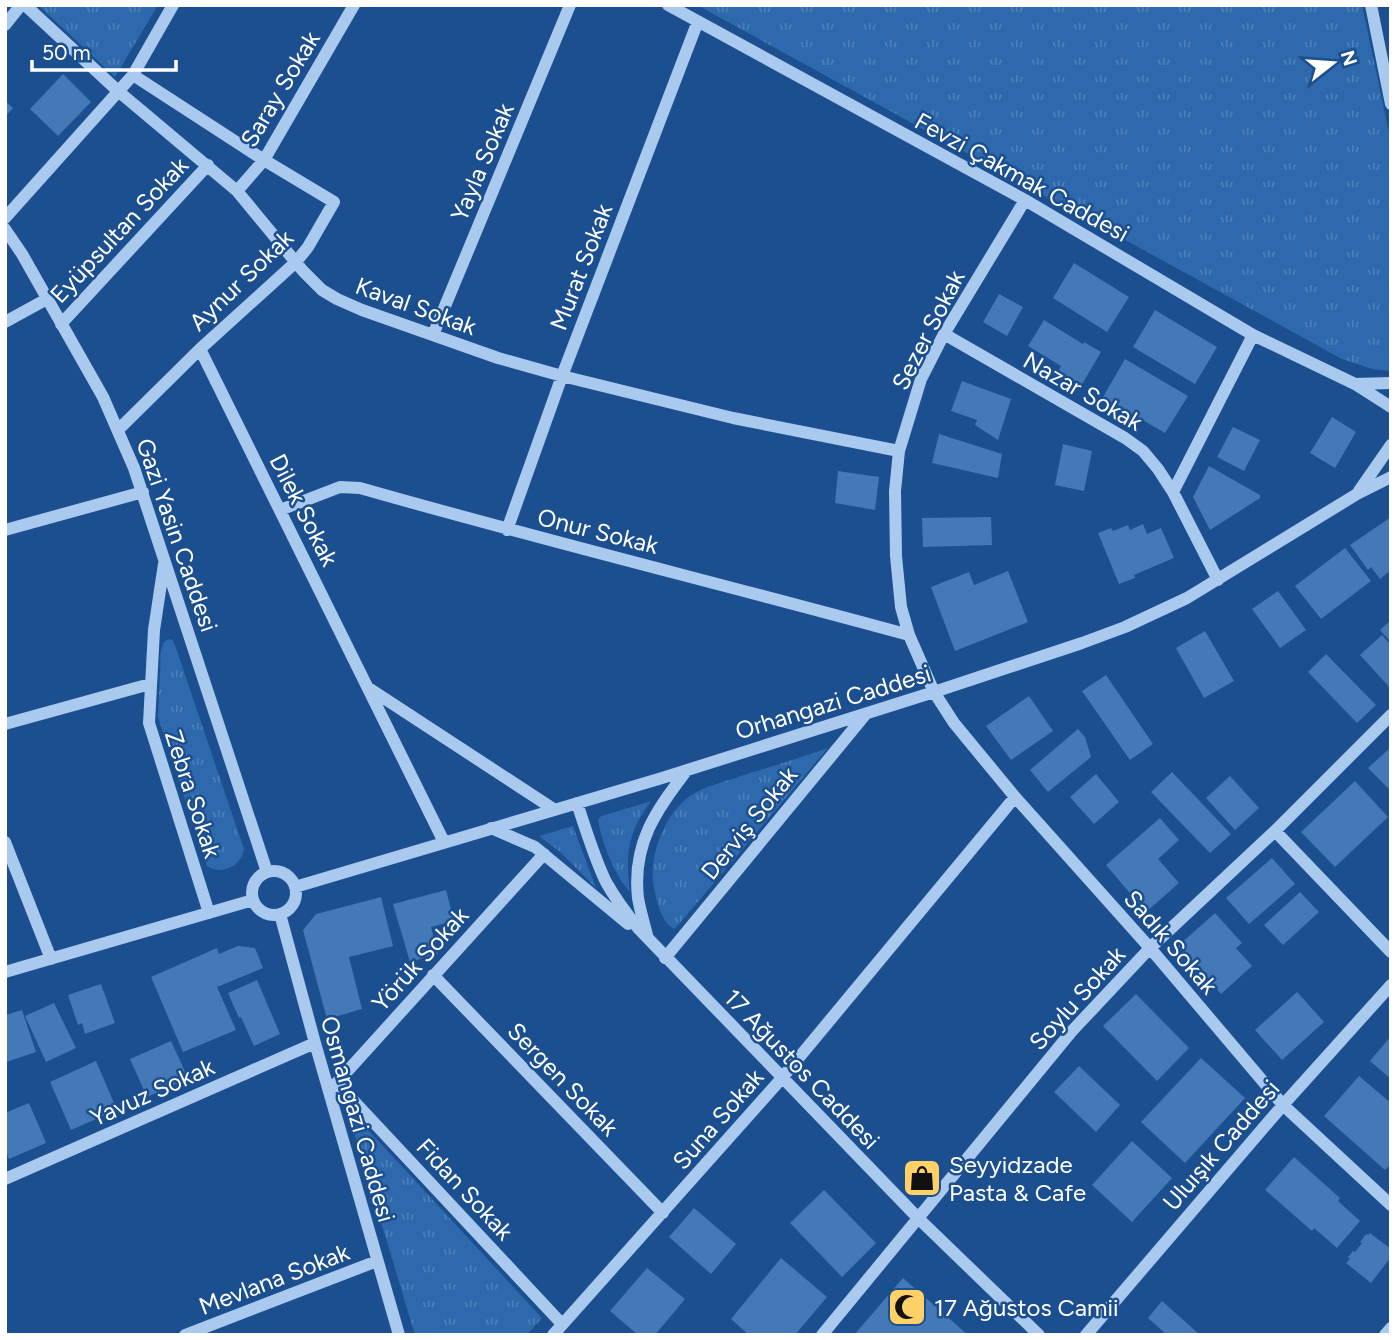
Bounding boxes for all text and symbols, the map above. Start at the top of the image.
street label: Saray Sokak [234,26,326,152]
scale bar [32,28,175,72]
north arrow [1298,28,1368,98]
text: 50 m [42,40,91,65]
text: N [1336,48,1362,69]
street label: Yayla Sokak [444,98,520,225]
street label: Fevzi Çakmak Caddesi [910,106,1134,248]
street label: Eyüpsultan Sokak [44,151,194,309]
street label: Murat Sokak [544,199,618,334]
street label: Aynur Sokak [183,223,299,337]
street label: Sezer Sokak [885,265,971,395]
street label: Kaval Sokak [352,271,481,341]
street label: Nazar Sokak [1018,345,1148,437]
street label: Gazi Yasin Caddesi [130,434,224,636]
street label: Dilek Sokak [263,449,345,571]
street label: Onur Sokak [535,502,662,560]
street label: Orhangazi Caddesi [732,658,934,746]
street label: Zebra Sokak [159,726,227,862]
street label: Derviş Sokak [695,760,804,885]
street label: Sadık Sokak [1118,884,1224,1000]
street label: Yörük Sokak [366,901,474,1017]
street label: Soylu Sokak [1023,940,1131,1056]
street label: 17 Ağustos Caddesi [718,983,886,1155]
street label: Osmangazi Caddesi [315,1013,401,1225]
street label: Sergen Sokak [502,1016,625,1142]
street label: Yavuz Sokak [86,1052,219,1132]
street label: Suna Sokak [667,1063,770,1175]
street label: Uluışık Caddesi [1157,1074,1285,1216]
street label: Fidan Sokak [411,1132,520,1246]
place label: Seyyidzade Pasta & Cafe [949,1150,1086,1207]
shop icon: Seyyidzade Pasta & Cafe [901,1157,943,1199]
street label: Mevlana Sokak [195,1237,354,1321]
mosque icon: 17 Ağustos Camii [886,1286,928,1328]
place label: 17 Ağustos Camii [934,1293,1119,1322]

